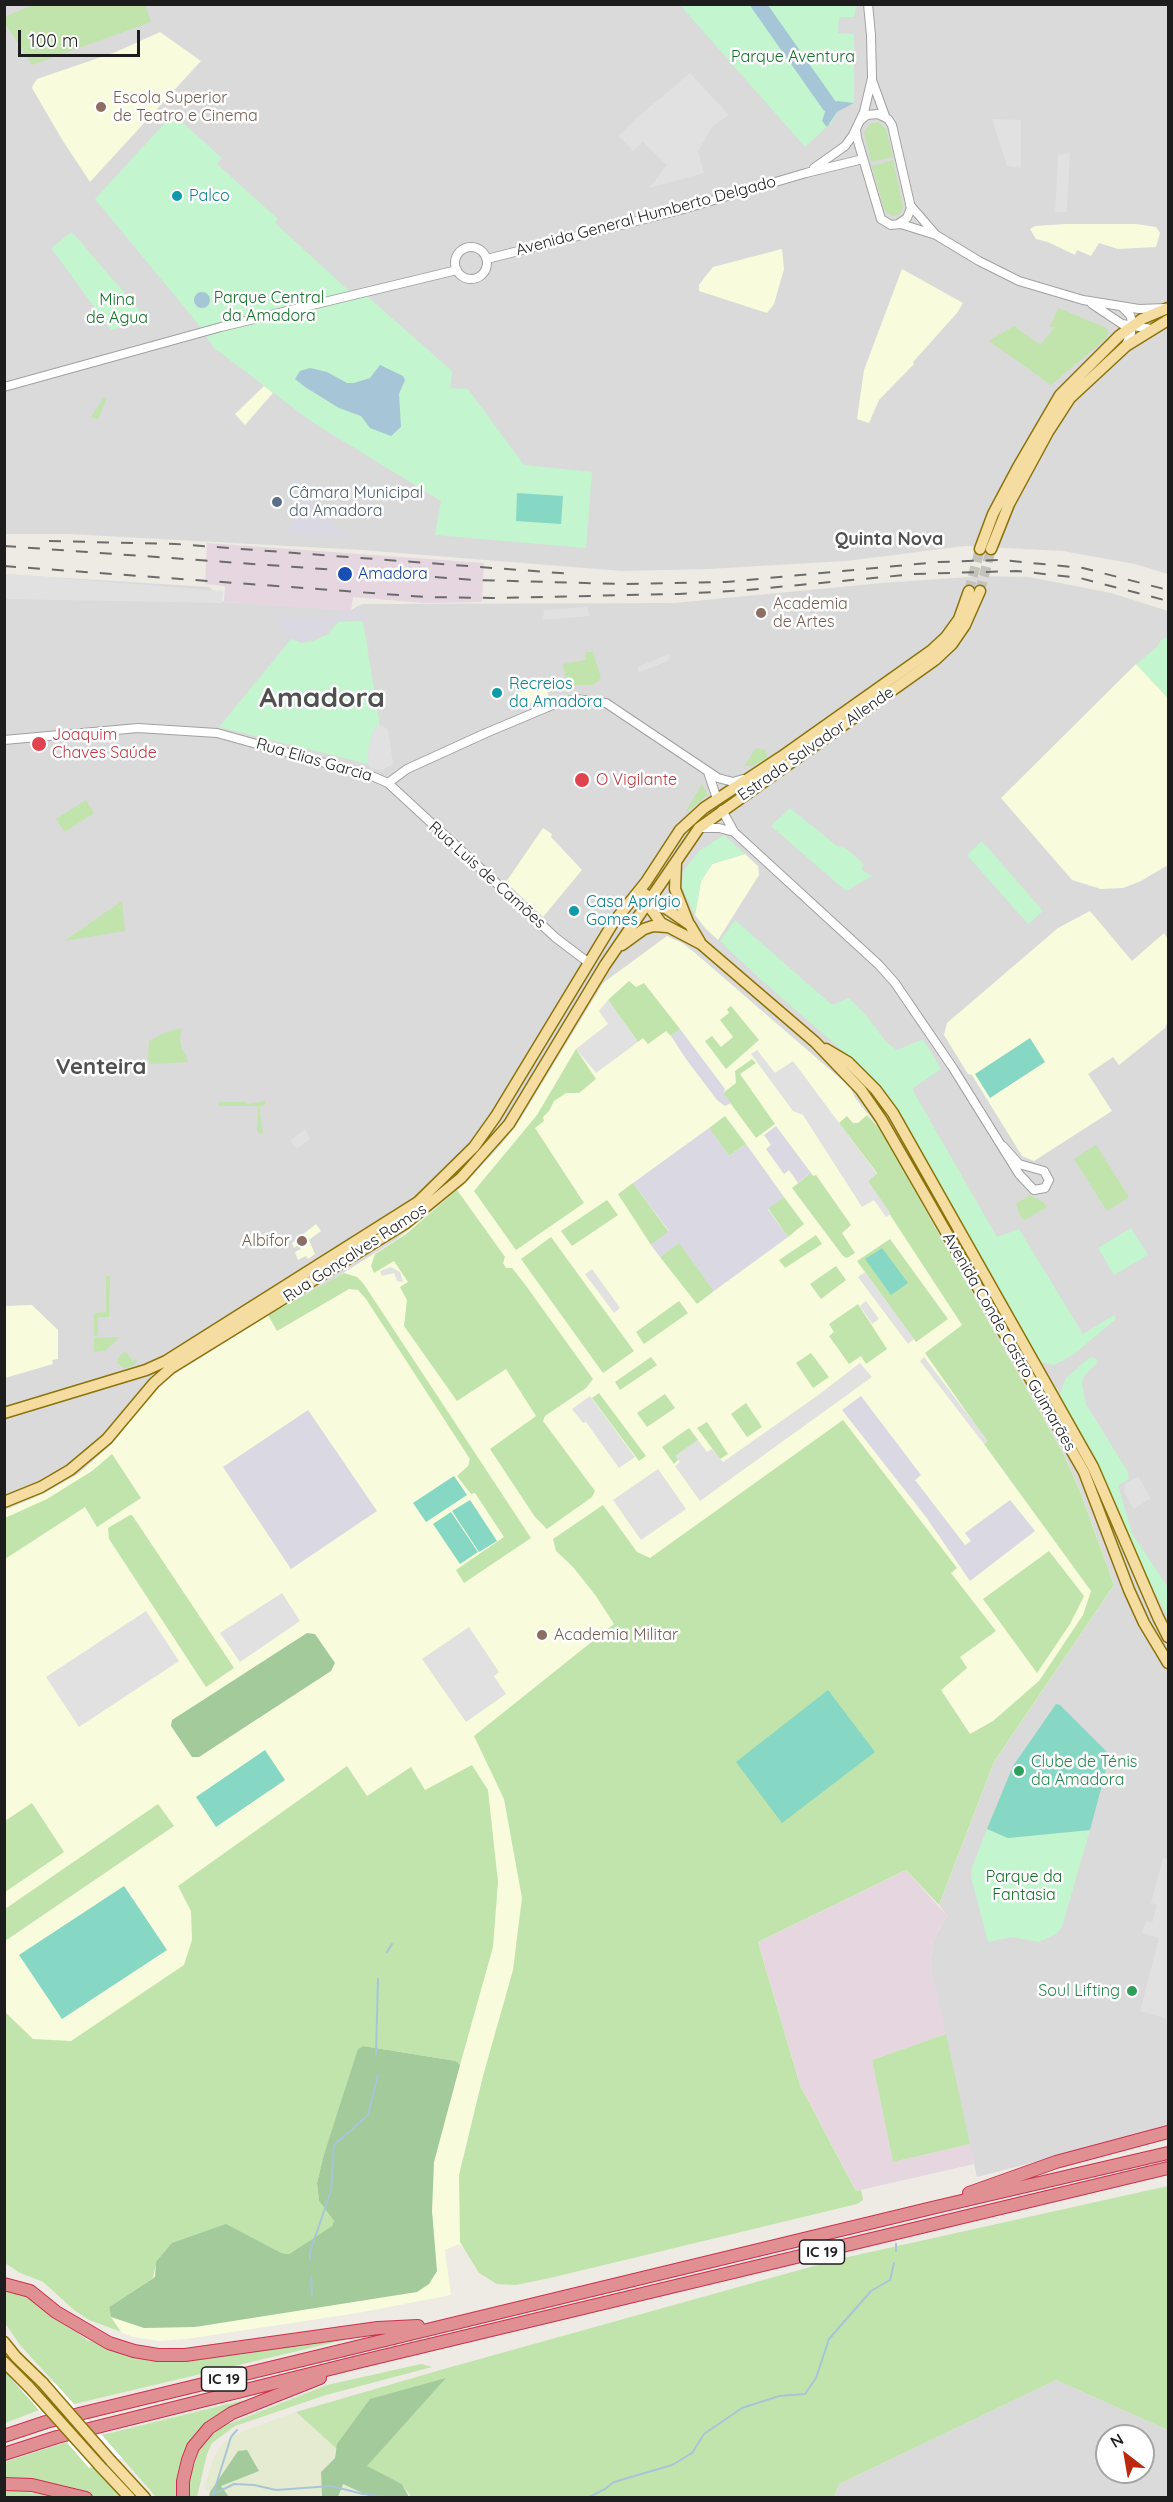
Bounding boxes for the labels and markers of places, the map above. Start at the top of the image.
place label: Escola Superior de Teatro e Cinema [113,88,258,126]
marker: Escola Superior de Teatro e Cinema [94,100,108,114]
place label: Palco [189,186,230,206]
marker: Palco [170,189,184,203]
place label: Câmara Municipal da Amadora [289,483,423,521]
marker: Câmara Municipal da Amadora [270,495,284,509]
place label: Amadora [358,564,428,584]
marker: Amadora [336,565,354,583]
place label: Academia de Artes [773,594,848,632]
marker: Academia de Artes [754,606,768,620]
place label: Recreios da Amadora [509,674,602,712]
marker: Recreios da Amadora [490,686,504,700]
place label: Joaquim Chaves Saúde [52,725,157,763]
marker: Joaquim Chaves Saúde [30,735,48,753]
place label: O Vigilante [596,770,677,790]
marker: O Vigilante [573,771,591,789]
place label: Casa Aprígio Gomes [586,892,681,930]
marker: Casa Aprígio Gomes [567,904,581,918]
place label: Albifor [242,1231,290,1251]
marker: Albifor [295,1234,309,1248]
place label: Academia Militar [554,1625,678,1645]
marker: Academia Militar [535,1628,549,1642]
place label: Clube de Ténis da Amadora [1031,1752,1137,1790]
marker: Clube de Ténis da Amadora [1012,1764,1026,1778]
place label: Soul Lifting [1038,1981,1120,2001]
marker: Soul Lifting [1125,1984,1139,1998]

